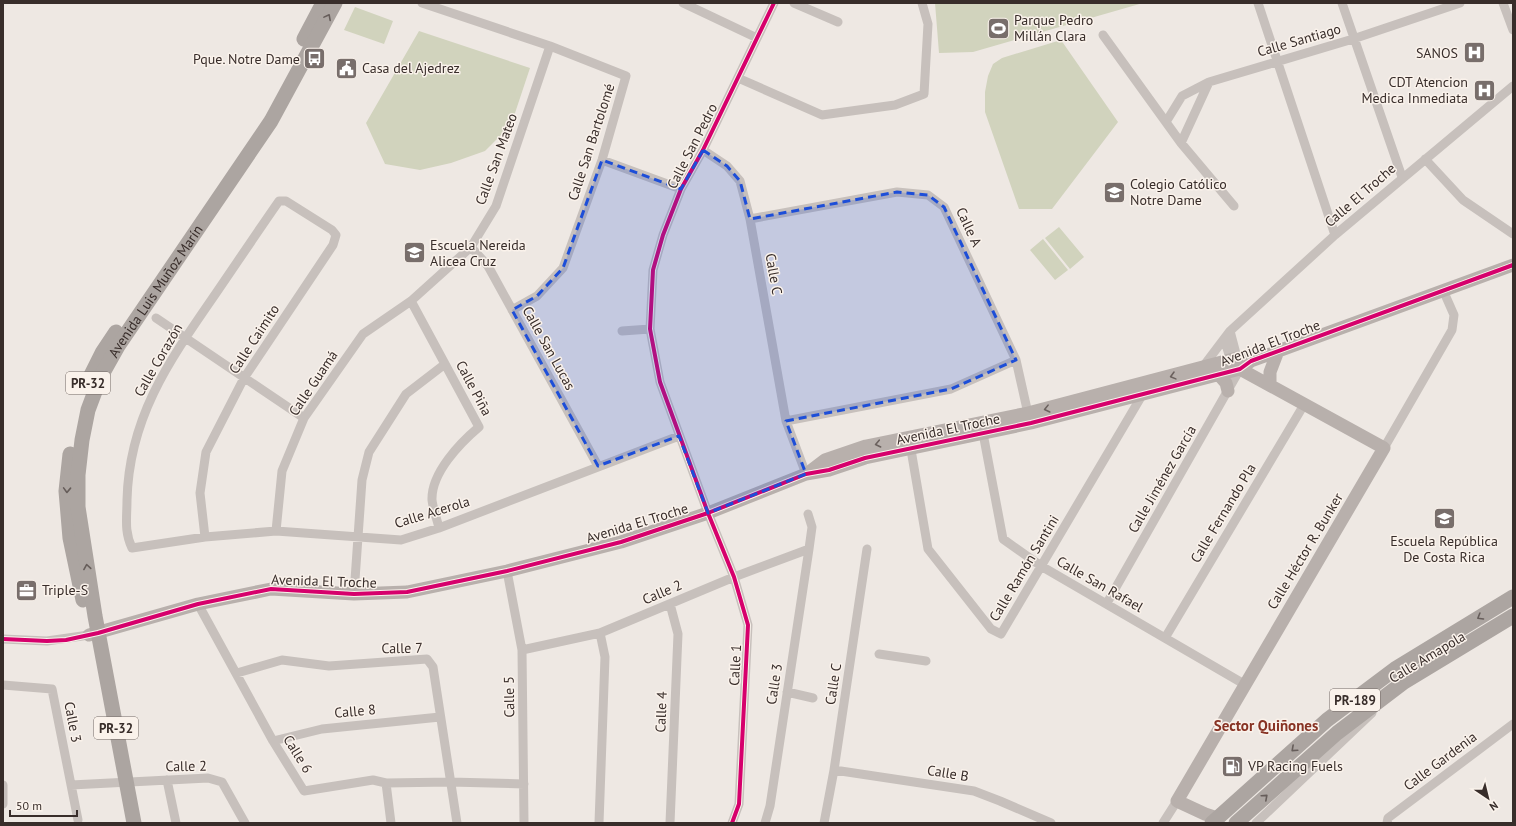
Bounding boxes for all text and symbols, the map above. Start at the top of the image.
place label: Parque Pedro Millán Clara [1014,11,1093,45]
one-way arrow [323,14,330,21]
sports icon: Parque Pedro Millán Clara [985,15,1011,41]
street label: Calle Santiago [1255,19,1343,61]
hospital icon: SANOS [1461,40,1487,66]
place label: SANOS [1416,44,1458,62]
bus stop icon: Pque. Notre Dame [302,46,328,72]
place label: Pque. Notre Dame [193,50,300,68]
public building icon: Casa del Ajedrez [334,55,360,81]
place label: Casa del Ajedrez [362,59,460,77]
place label: CDT Atencion Medica Inmediata [1361,73,1468,107]
hospital icon: CDT Atencion Medica Inmediata [1471,77,1497,103]
street label: Calle San Bartolomé [564,81,618,203]
street label: Calle San Pedro [663,100,721,192]
street label: Calle San Mateo [471,111,521,207]
street label: Calle El Troche [1321,159,1399,231]
place label: Colegio Católico Notre Dame [1130,175,1227,209]
school or university icon: Colegio Católico Notre Dame [1102,179,1128,205]
street label: Calle A [952,204,986,250]
street label: Avenida Luis Muñoz Marín [104,221,207,361]
place label: Escuela Nereida Alicea Cruz [430,236,526,270]
school or university icon: Escuela Nereida Alicea Cruz [402,240,428,266]
street label: Calle C [762,252,786,296]
street label: Calle Caimito [225,301,283,377]
street label: Calle San Lucas [519,303,580,393]
street label: Avenida El Troche [1217,316,1323,370]
street label: Calle Corazón [130,320,186,400]
street label: Calle Guamá [285,347,341,419]
street label: Calle Piña [452,357,496,419]
one-way arrow [1169,371,1176,379]
road number: PR-32 [66,372,110,394]
one-way arrow [1044,404,1050,412]
street label: Avenida El Troche [894,409,1002,449]
street label: Calle Jiménez García [1124,422,1200,536]
one-way arrow [875,439,882,447]
street label: Calle Fernando Pla [1186,460,1260,566]
one-way arrow [62,487,71,493]
street label: Calle Héctor R. Bunker [1263,489,1347,613]
street label: Calle Acerola [392,492,472,532]
street label: Avenida El Troche [584,499,690,547]
school or university icon: Escuela República De Costa Rica [1431,506,1457,532]
street label: Calle Ramón Santini [985,511,1063,625]
place label: Escuela República De Costa Rica [1390,532,1498,566]
street label: Calle San Rafael [1053,552,1147,616]
one-way arrow [83,564,92,570]
street label: Avenida El Troche [271,570,377,592]
street label: Calle 2 [639,576,685,608]
office icon: Triple-S [13,577,39,603]
place label: Triple-S [42,581,88,599]
one-way arrow [1477,613,1484,620]
street label: Calle Amapola [1386,627,1468,687]
street label: Calle 7 [381,639,423,657]
street label: Calle 1 [725,644,745,686]
street label: Calle 3 [762,662,786,706]
street label: Calle C [821,662,845,706]
street label: Calle 5 [500,676,518,718]
road number: PR-189 [1330,689,1380,711]
street label: Calle 4 [651,691,671,733]
street label: Calle 3 [60,700,86,744]
street label: Calle 8 [334,700,376,722]
district label: Sector Quiñones [1214,716,1318,735]
road number: PR-32 [94,717,138,739]
street label: Calle Gardenia [1400,728,1480,794]
street label: Calle 6 [279,732,317,776]
one-way arrow [1292,745,1299,752]
fuel station icon: VP Racing Fuels [1219,753,1245,779]
street label: Calle 2 [165,757,207,775]
place label: VP Racing Fuels [1247,757,1343,775]
street label: Calle B [926,761,970,785]
north arrow [1468,778,1508,818]
scale bar [10,792,77,818]
one-way arrow [1260,794,1268,802]
text: 50 m [16,798,42,813]
text: N [1487,798,1501,814]

